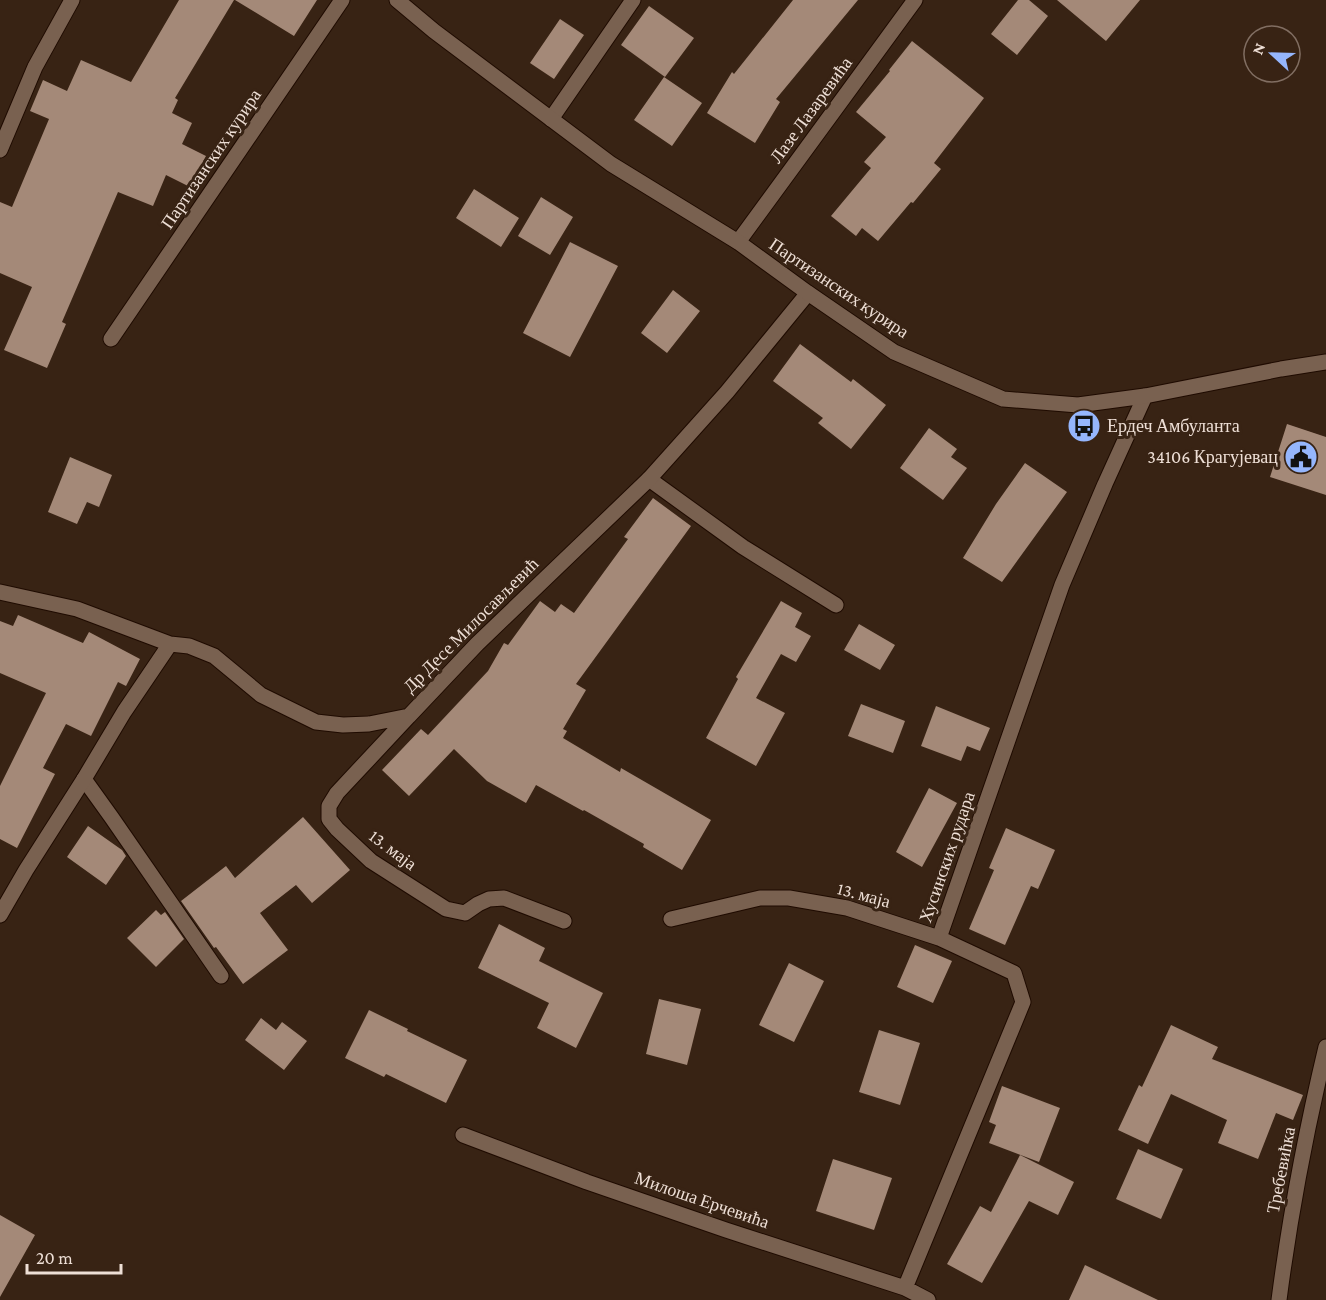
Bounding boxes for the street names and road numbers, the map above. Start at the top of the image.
street label: Лазе Лазаревића [766,53,856,167]
street label: Партизанских курира [157,85,265,233]
street label: Партизанских курира [765,234,913,342]
street label: Др Десе Милосављевић [400,554,542,696]
street label: Хусинских рудара [915,789,979,925]
street label: 13. маја [365,826,421,874]
street label: 13. маја [835,878,893,912]
street label: Требевићка [1263,1125,1299,1215]
street label: Милоша Ерчевића [632,1168,772,1232]

